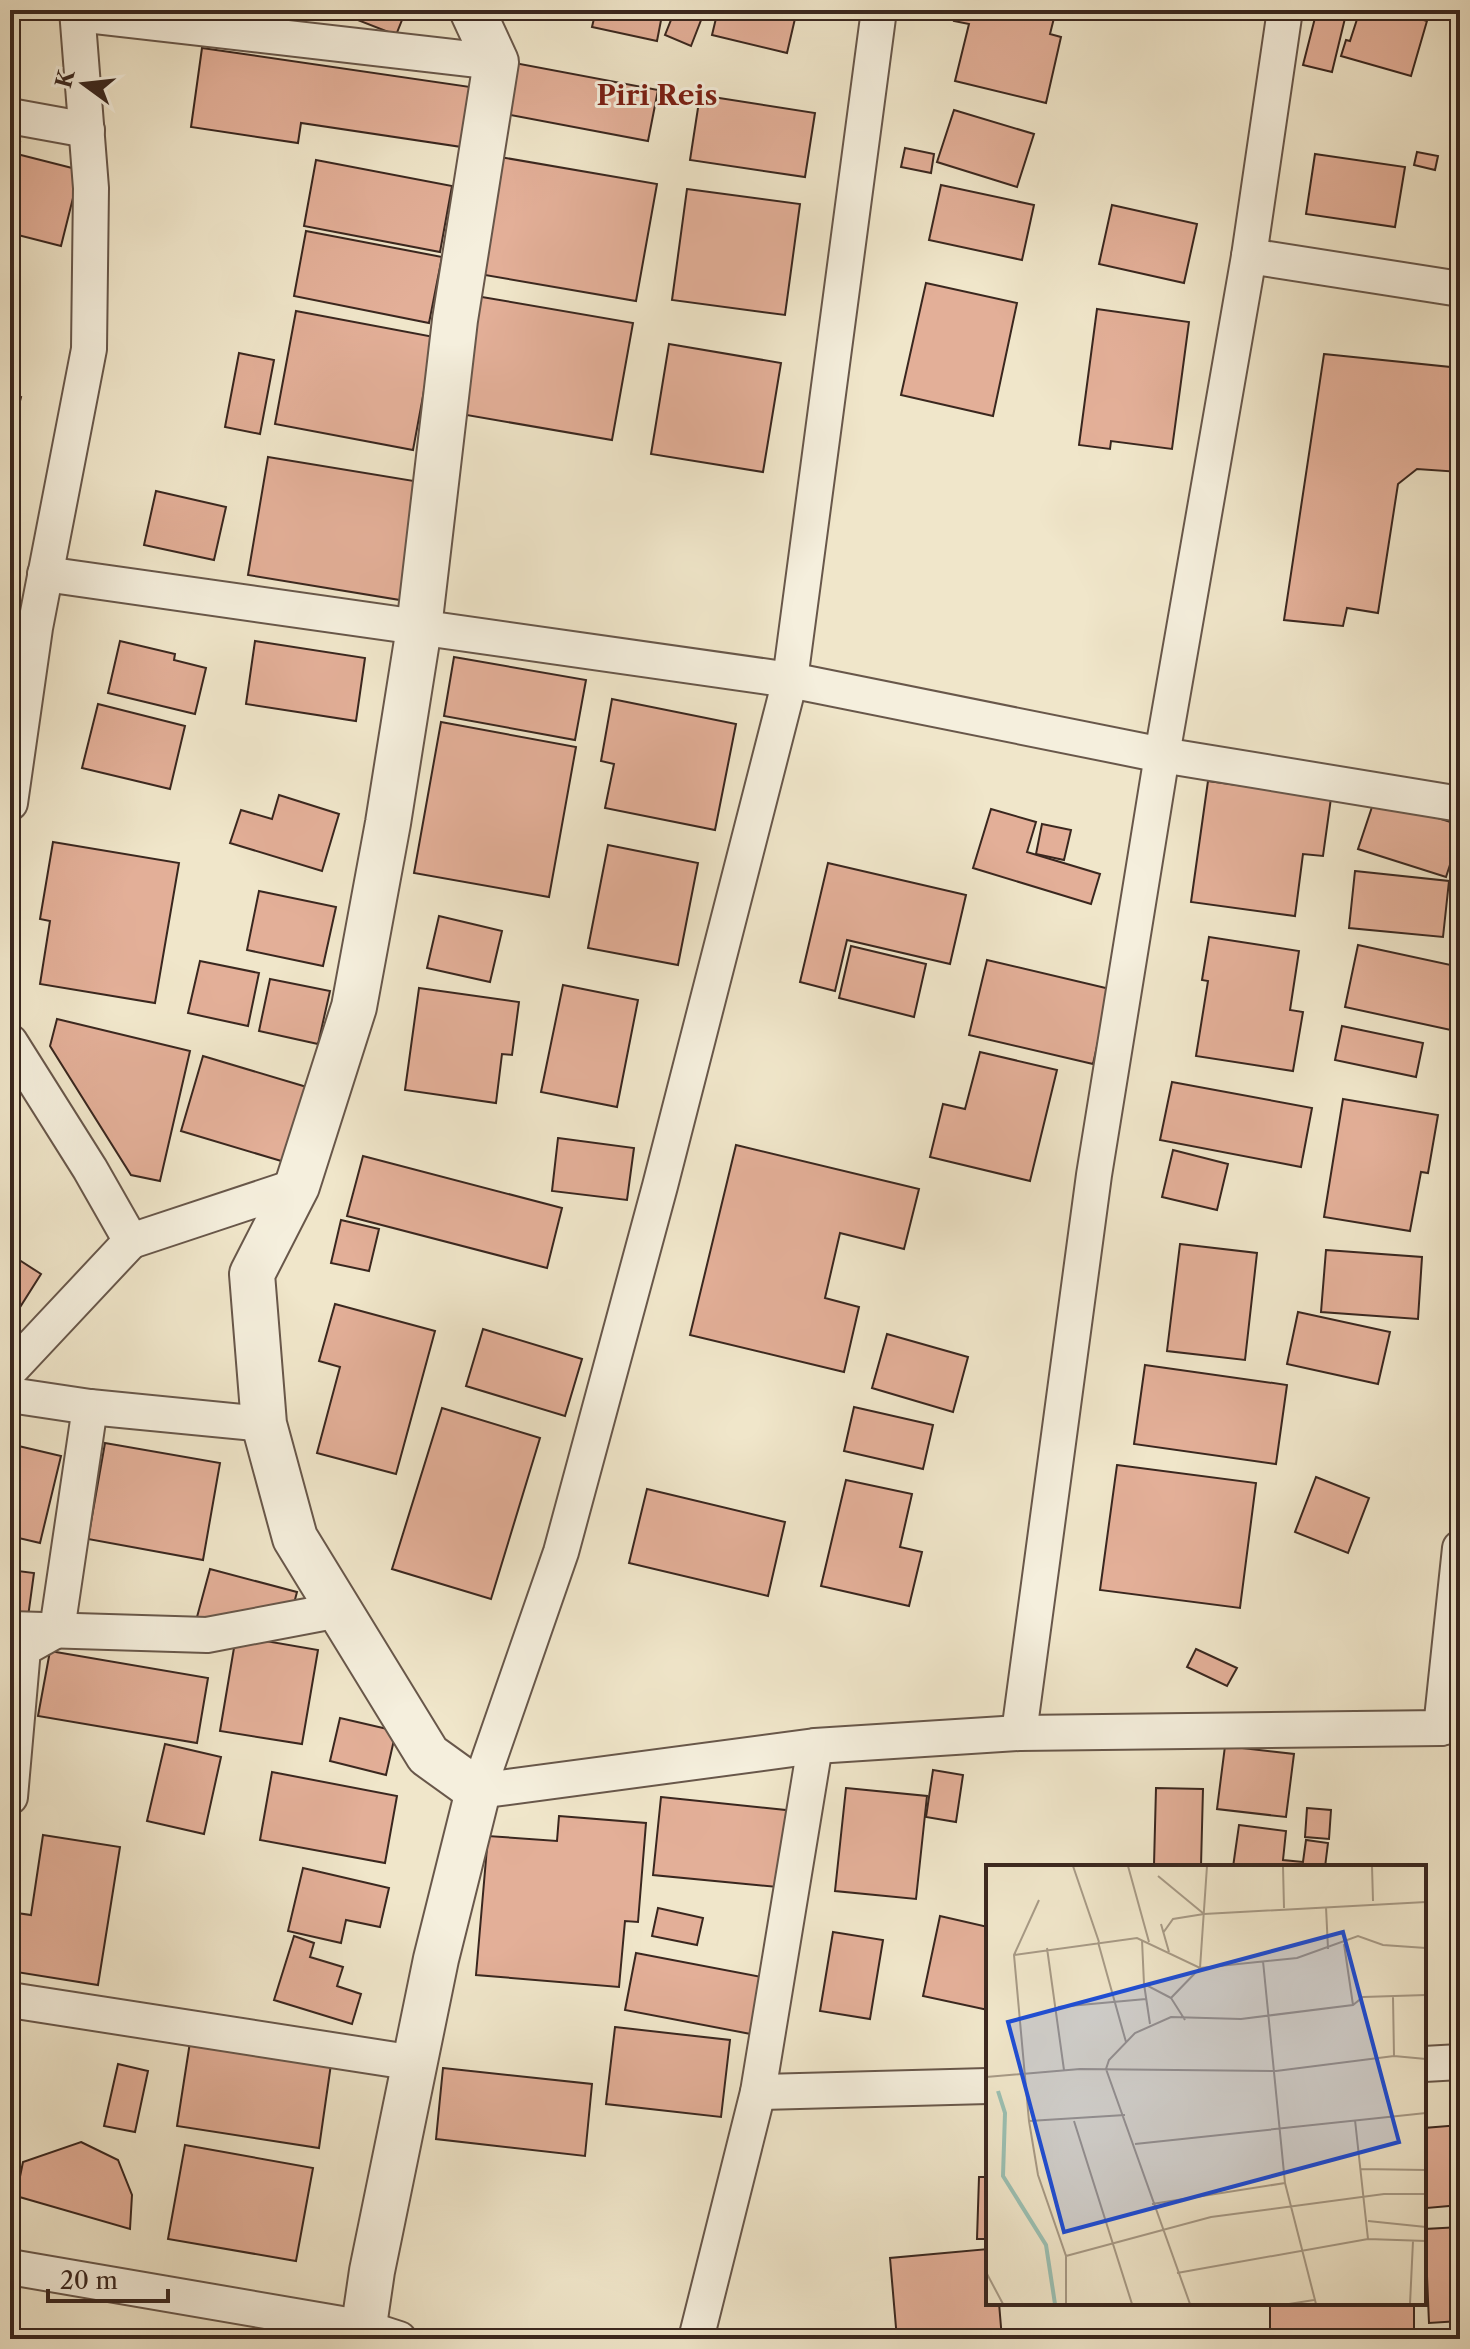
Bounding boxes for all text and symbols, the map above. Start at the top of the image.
north arrow [44,44,124,124]
text: K [50,66,81,91]
district label: Piri Reis [597,78,717,112]
inset map [986,1865,1426,2305]
scale bar [48,2253,168,2303]
text: 20 m [60,2266,118,2295]

